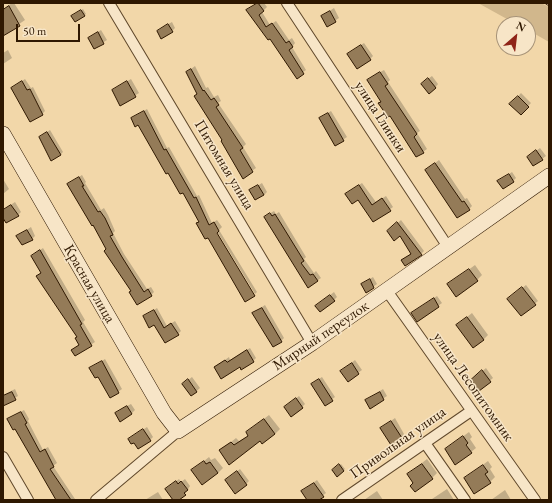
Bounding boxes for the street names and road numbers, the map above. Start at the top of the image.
street label: улица Глинки [350,78,410,156]
street label: Питомная улица [190,117,258,213]
street label: Красная улица [59,241,119,327]
street label: Мирный переулок [269,297,373,375]
street label: улица Лесопитомник [429,329,517,445]
street label: Привольная улица [347,403,449,483]

